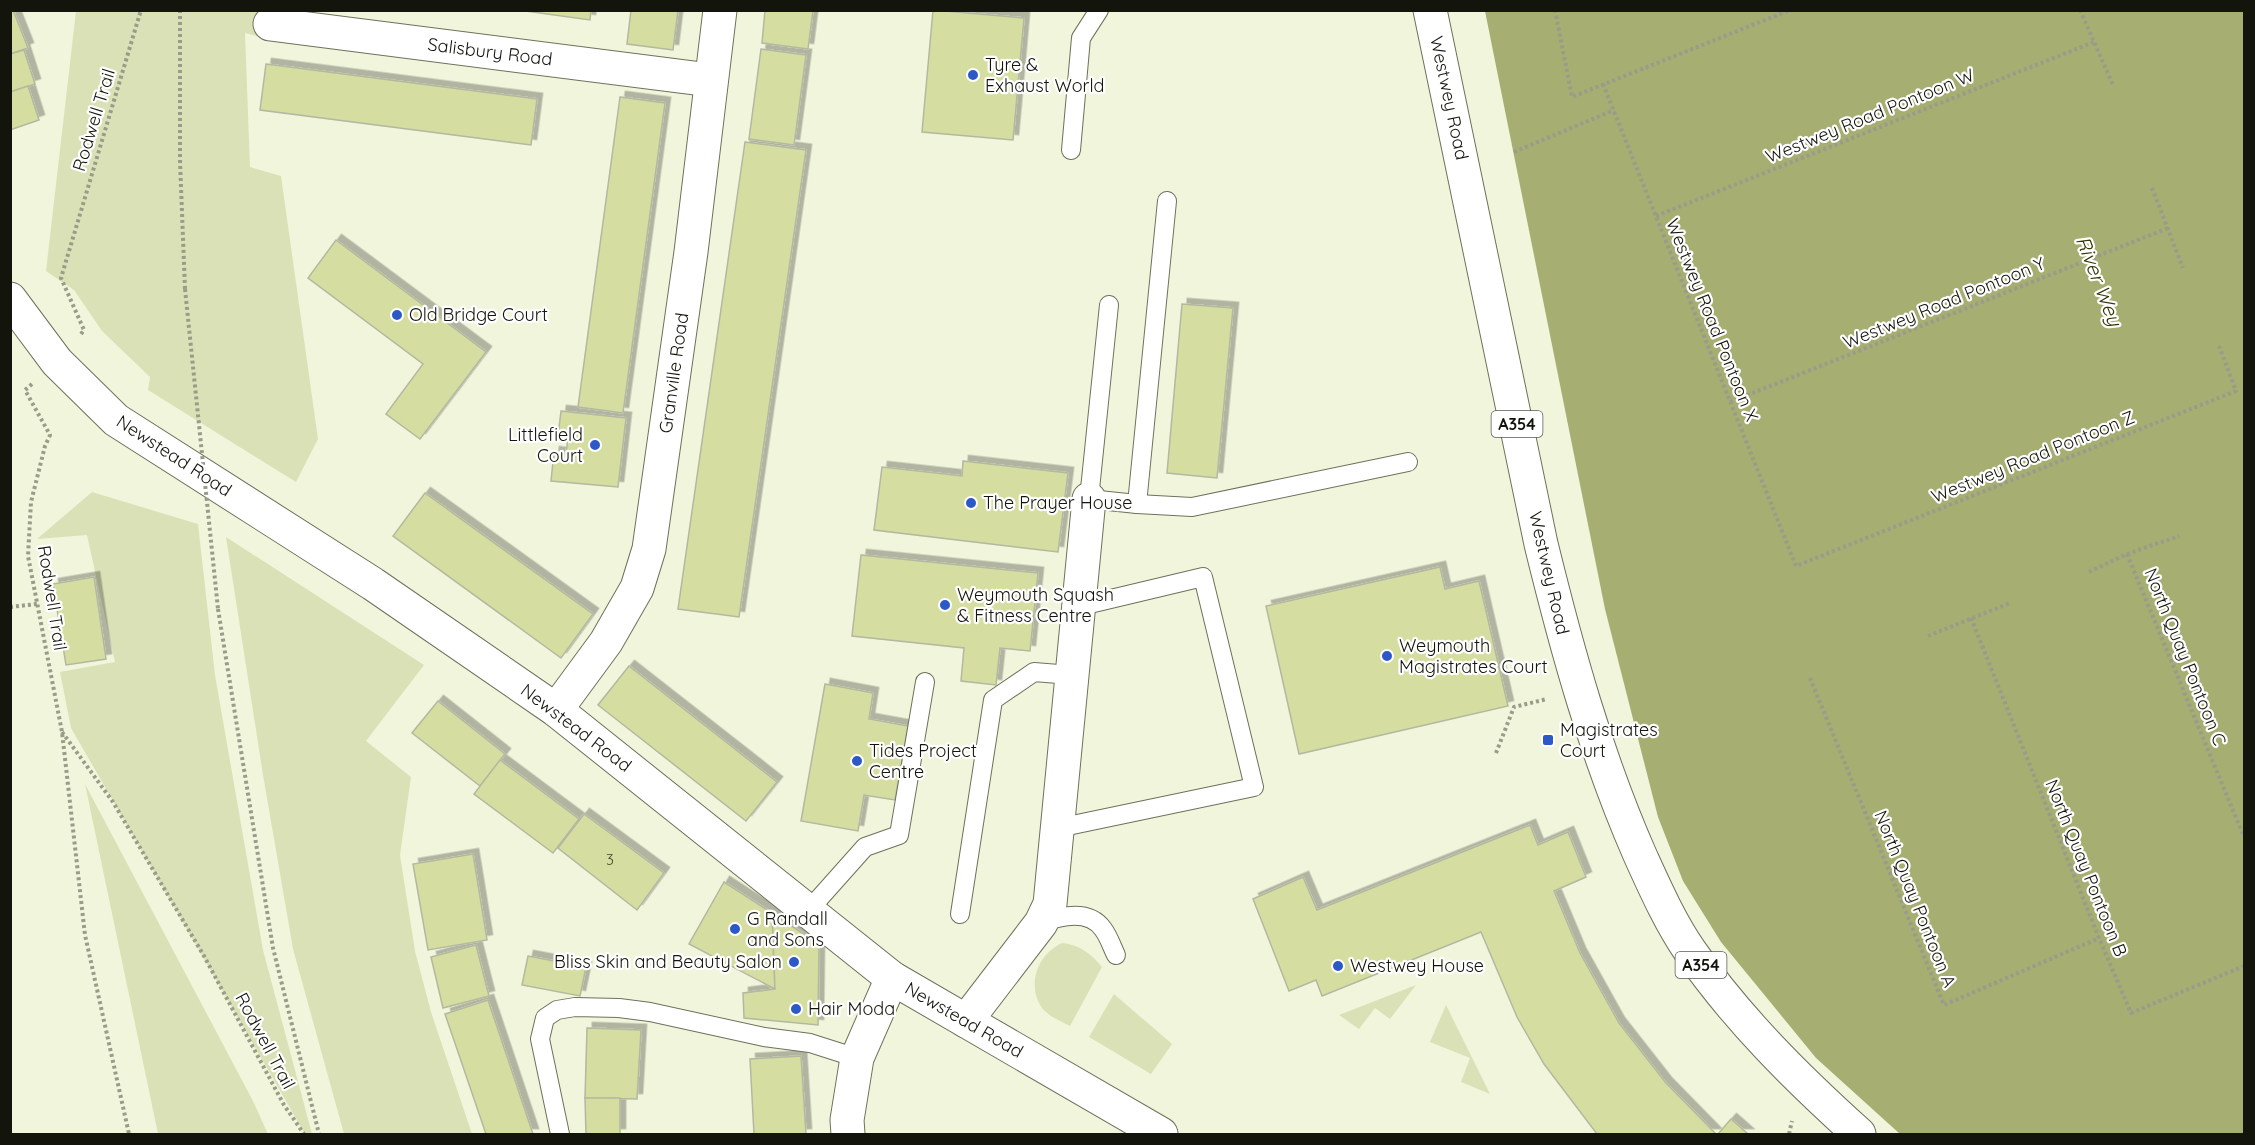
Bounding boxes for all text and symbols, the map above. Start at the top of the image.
street label: Salisbury Road [426,32,554,71]
street label: Westwey Road [1425,34,1474,162]
place label: Tyre & Exhaust World [985,53,1104,97]
street label: Westwey Road Pontoon W [1762,63,1978,168]
street label: Rodwell Trail [67,66,120,174]
marker: Tyre & Exhaust World [966,68,980,82]
street label: Westwey Road Pontoon X [1661,215,1764,425]
water label: River Wey [2071,232,2129,331]
street label: Westwey Road Pontoon Y [1839,251,2048,354]
place label: Old Bridge Court [409,303,548,326]
marker: Old Bridge Court [390,308,404,322]
street label: Granville Road [654,311,693,435]
street label: Westwey Road Pontoon Z [1928,405,2138,508]
street label: Newstead Road [112,410,236,501]
road number: A354 [1492,411,1543,437]
place label: Littlefield Court [508,423,583,467]
marker: Littlefield Court [588,438,602,452]
place label: The Prayer House [983,491,1132,514]
marker: The Prayer House [964,496,978,510]
street label: Westwey Road [1524,509,1575,637]
street label: Rodwell Trail [33,544,72,652]
street label: North Quay Pontoon C [2139,565,2232,749]
place label: Weymouth Squash & Fitness Centre [957,583,1114,627]
marker: Weymouth Squash & Fitness Centre [938,598,952,612]
place label: Weymouth Magistrates Court [1399,634,1547,678]
marker: Weymouth Magistrates Court [1380,649,1394,663]
street label: Newstead Road [516,678,636,777]
place label: Magistrates Court [1560,718,1658,762]
marker: Magistrates Court [1541,733,1555,747]
place label: Tides Project Centre [869,739,977,783]
marker: Tides Project Centre [850,754,864,768]
street label: North Quay Pontoon B [2040,776,2133,960]
street label: North Quay Pontoon A [1869,807,1962,991]
house number: 3 [606,850,614,869]
place label: G Randall and Sons [747,907,828,951]
marker: G Randall and Sons [728,922,742,936]
place label: Bliss Skin and Beauty Salon [554,950,782,973]
road number: A354 [1676,952,1726,978]
place label: Westwey House [1350,954,1484,977]
marker: Bliss Skin and Beauty Salon [787,955,801,969]
marker: Westwey House [1331,959,1345,973]
street label: Newstead Road [901,976,1028,1063]
street label: Rodwell Trail [230,989,300,1093]
place label: Hair Moda [808,997,895,1020]
marker: Hair Moda [789,1002,803,1016]

